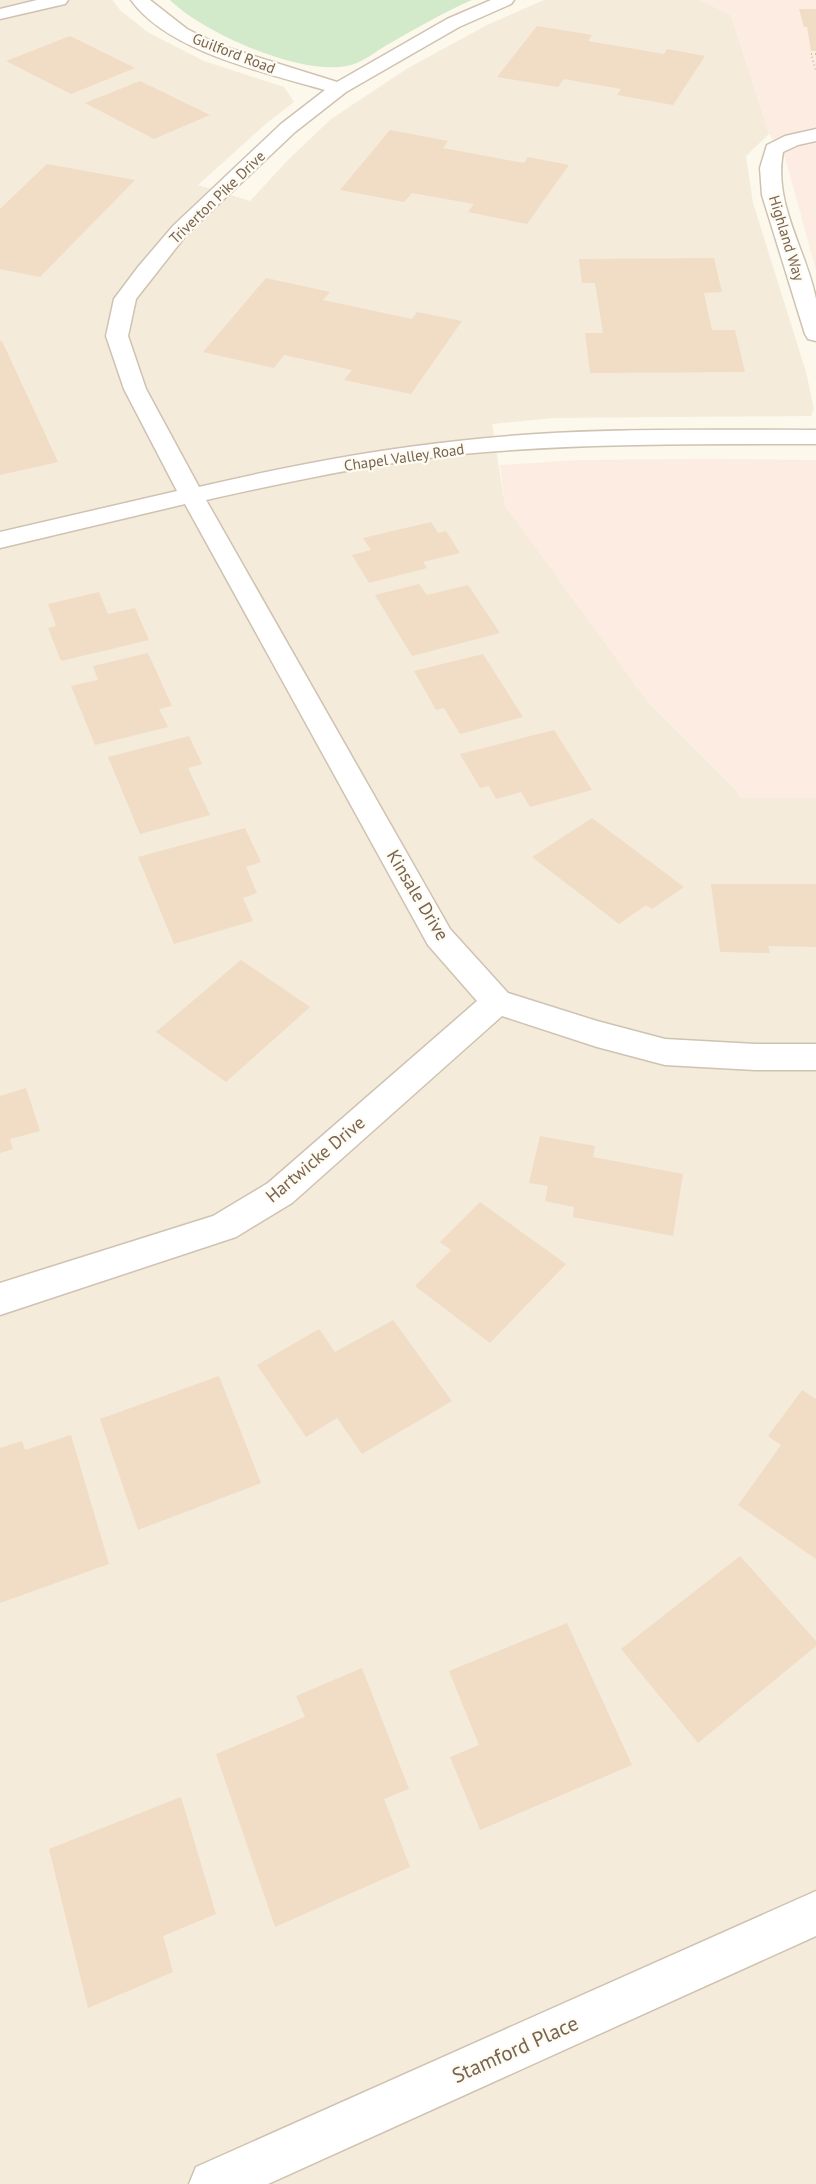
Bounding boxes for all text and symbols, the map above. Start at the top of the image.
street label: Guilford Road [190,28,278,78]
street label: Triverton Pike Drive [165,146,269,248]
street label: Highland Way [765,193,809,283]
street label: Chapel Valley Road [343,439,465,475]
street label: Kinsale Drive [382,845,454,945]
street label: Hartwicke Drive [261,1111,369,1207]
street label: Stamford Place [448,2009,582,2089]

